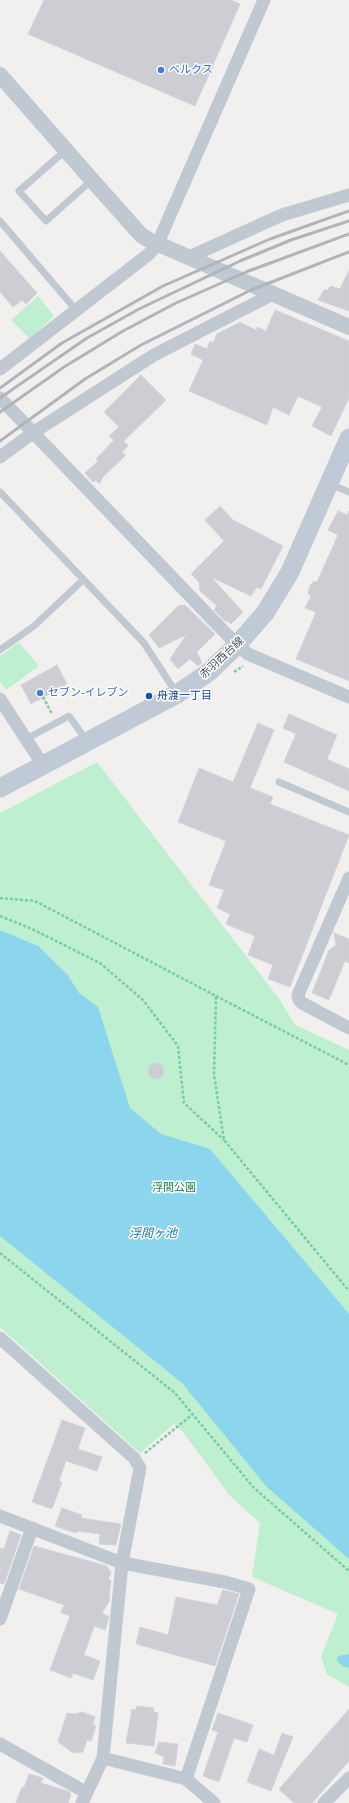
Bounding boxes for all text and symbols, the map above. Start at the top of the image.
place label: ベルクス [169,63,213,77]
marker: ベルクス [156,65,166,75]
street label: 赤羽西台線 [197,634,247,682]
place label: セブン-イレブン [48,686,129,700]
marker: セブン-イレブン [35,688,45,698]
place label: 舟渡一丁目 [157,689,212,703]
marker: 舟渡一丁目 [144,691,154,701]
park label: 浮間公園 [152,1181,196,1195]
water label: 浮間ヶ池 [129,1227,177,1241]

